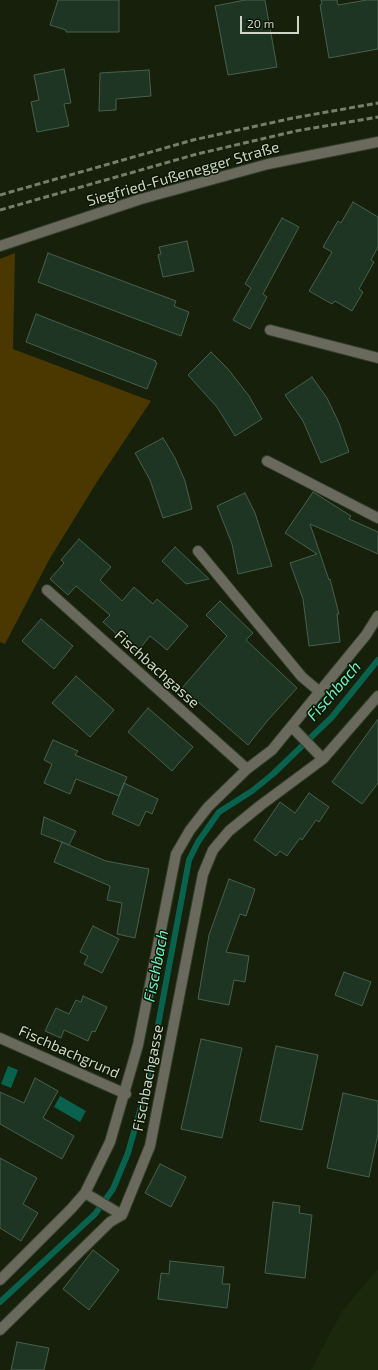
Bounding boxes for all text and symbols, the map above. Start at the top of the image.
scale bar [242,8,301,34]
text: 20 m [247,16,274,30]
street label: Siegfried-Fußenegger Straße [85,138,281,210]
street label: Fischbachgasse [111,626,203,712]
water label: Fischbach [303,657,365,725]
water label: Fischbach [140,928,172,1004]
street label: Fischbachgrund [16,1022,122,1082]
street label: Fischbachgasse [129,1023,167,1133]

